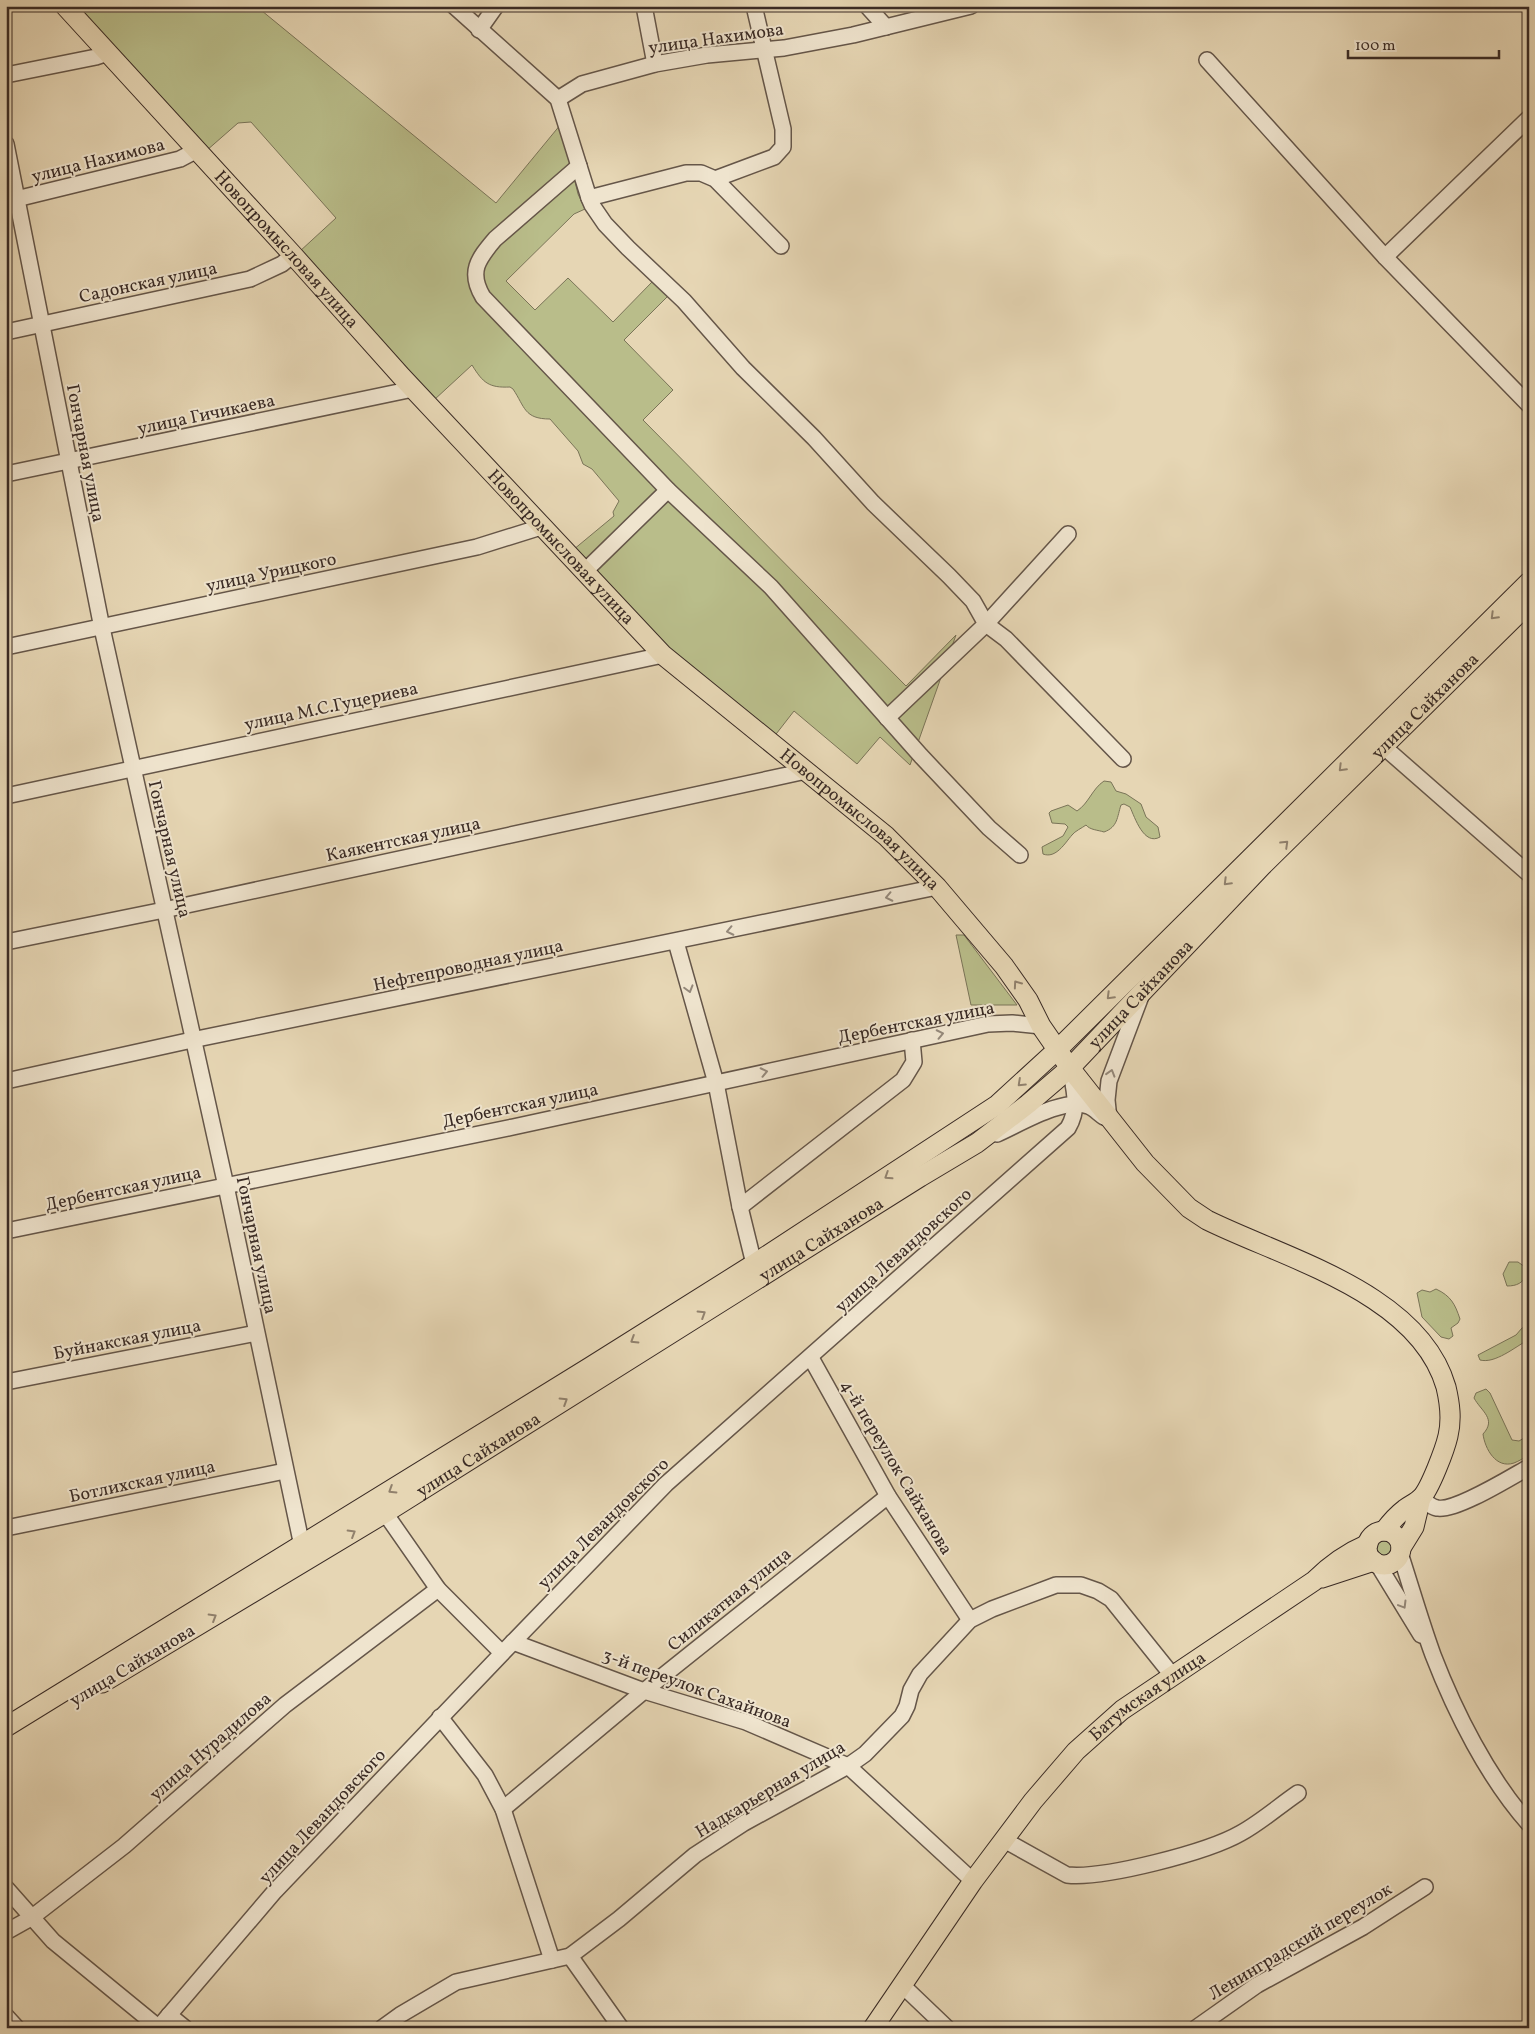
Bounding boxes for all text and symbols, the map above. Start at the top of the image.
street label: улица Нахимова [647,18,786,61]
scale bar [1348,28,1499,60]
text: 100 m [1355,36,1395,57]
street label: улица Нахимова [29,133,168,190]
street label: Новопромысловая улица [208,166,364,334]
street label: Садонская улица [77,257,220,310]
street label: Гончарная улица [59,382,110,525]
street label: улица Гичикаева [135,389,277,442]
street label: Новопромысловая улица [481,464,640,631]
street label: улица Урицкого [204,547,339,599]
one-way arrow [1491,610,1500,619]
street label: улица Сайханова [1366,648,1485,766]
street label: улица М.С.Гуцериева [242,677,420,738]
street label: Новопромысловая улица [774,743,945,897]
one-way arrow [1339,762,1348,771]
street label: Гончарная улица [141,778,197,921]
street label: Каякентская улица [324,812,483,869]
one-way arrow [1279,841,1288,850]
one-way arrow [1224,877,1233,886]
one-way arrow [885,892,894,902]
one-way arrow [726,925,735,935]
street label: Нефтепроводная улица [371,934,566,999]
street label: улица Сайханова [1083,935,1200,1055]
one-way arrow [1014,980,1023,990]
one-way arrow [684,984,694,992]
one-way arrow [1107,990,1116,999]
street label: Дербентская улица [836,996,997,1051]
one-way arrow [935,1029,944,1040]
one-way arrow [760,1068,768,1078]
one-way arrow [1106,1069,1116,1077]
one-way arrow [1018,1077,1027,1086]
street label: Дербентская улица [440,1078,601,1135]
street label: Дербентская улица [43,1161,204,1218]
one-way arrow [885,1170,894,1179]
street label: Гончарная улица [229,1174,282,1317]
street label: улица Левандовского [830,1183,978,1319]
street label: улица Сайханова [755,1192,889,1289]
one-way arrow [697,1311,706,1321]
street label: Буйнакская улица [51,1314,203,1367]
one-way arrow [630,1333,639,1343]
street label: 4-й переулок Сайханова [833,1376,958,1560]
one-way arrow [559,1397,568,1407]
street label: улица Сайханова [412,1407,546,1504]
street label: улица Левандовского [533,1453,675,1595]
street label: Ботлихская улица [67,1455,218,1510]
one-way arrow [388,1484,397,1493]
one-way arrow [347,1529,356,1539]
street label: Силикатная улица [663,1542,797,1658]
one-way arrow [1396,1599,1406,1608]
one-way arrow [207,1613,216,1623]
street label: улица Сайханова [65,1619,200,1714]
street label: 3-й переулок Сахайнова [599,1644,794,1735]
street label: Батумская улица [1084,1646,1211,1748]
street label: улица Нурадилова [145,1687,277,1807]
street label: Надкарьерная улица [691,1735,851,1845]
street label: улица Левандовского [254,1744,392,1890]
street label: Ленинградский переулок [1204,1877,1398,2007]

